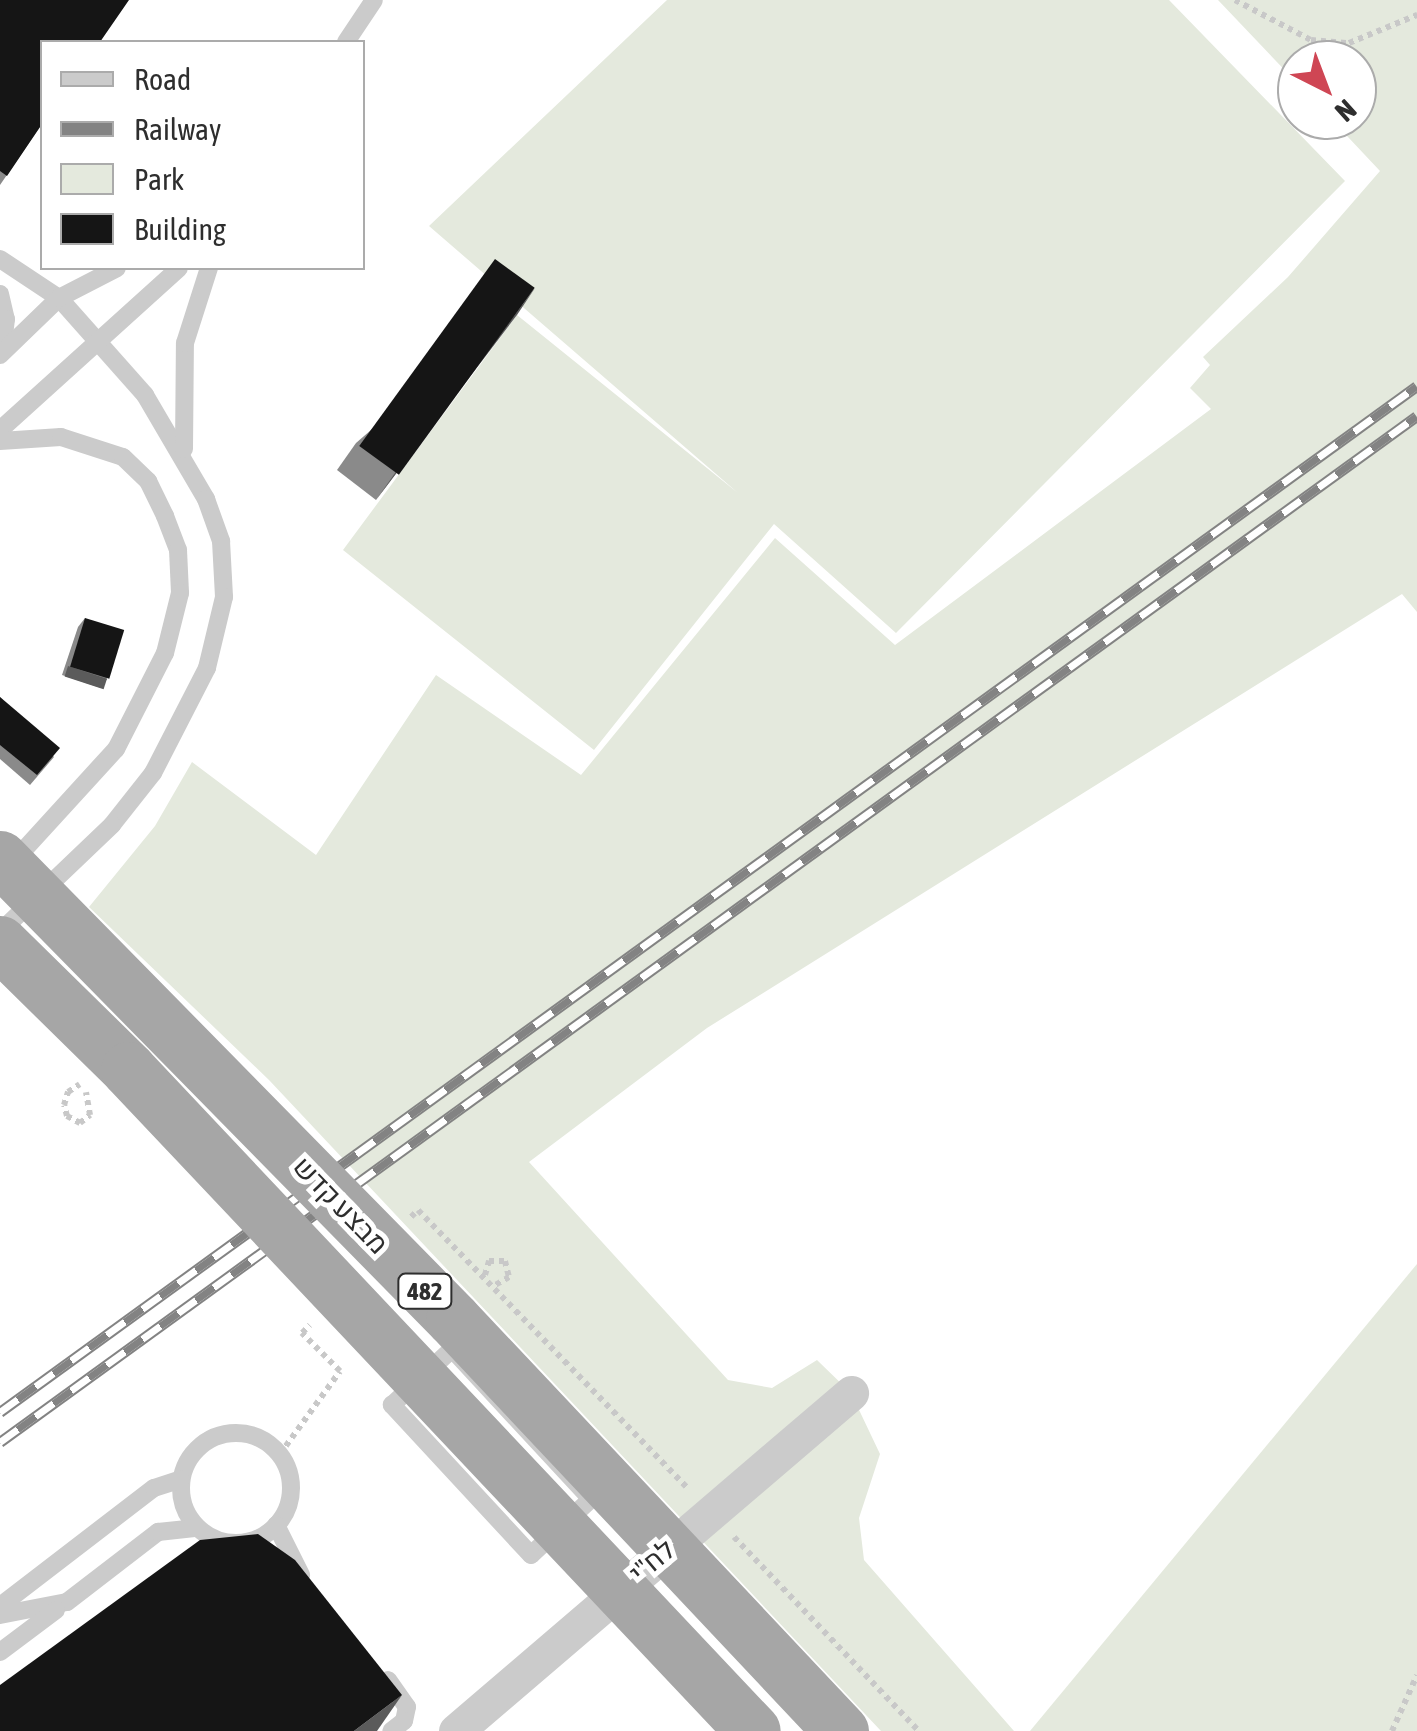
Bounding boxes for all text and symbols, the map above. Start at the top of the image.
legend [40,40,365,270]
north arrow [1277,40,1377,140]
text: Road [134,62,191,96]
text: N [1329,93,1363,128]
text: Railway [134,112,221,146]
text: Park [134,162,184,196]
text: Building [134,212,226,246]
street label: מבצע קדש [287,1149,395,1261]
road number: 482 [395,1271,455,1311]
street label: לח"י [622,1532,682,1590]

